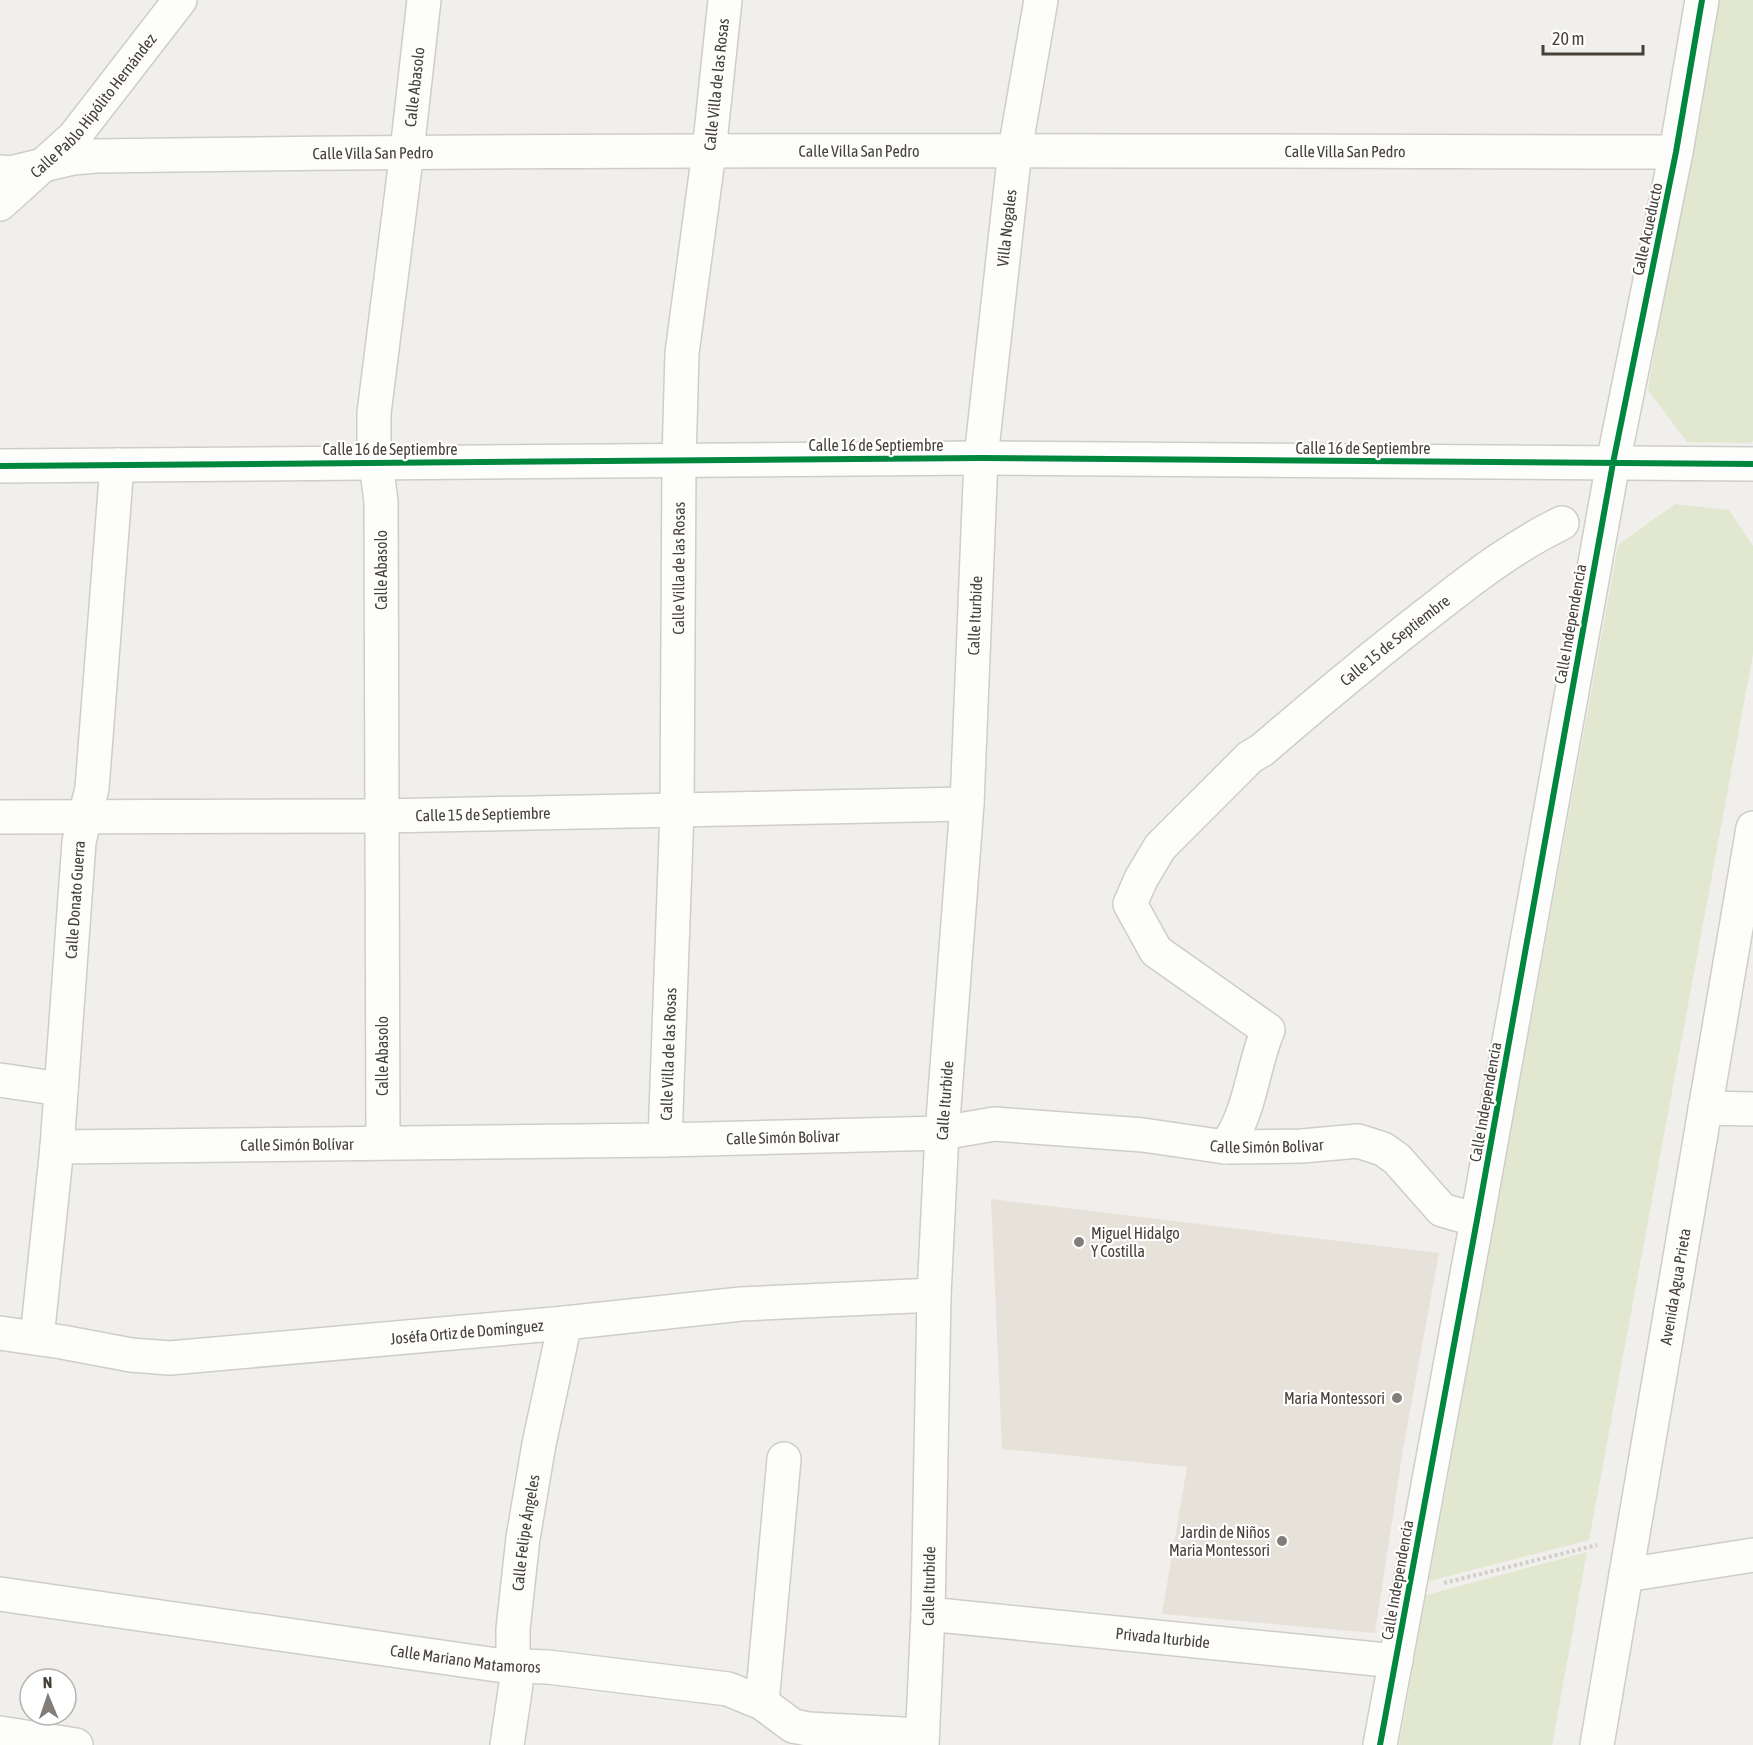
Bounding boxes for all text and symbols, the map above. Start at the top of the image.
street label: Calle Villa de las Rosas [700,17,732,152]
scale bar [1543,18,1644,56]
text: 20 m [1552,28,1584,49]
street label: Calle Pablo Hipólito Hernández [27,30,160,181]
street label: Calle Abasolo [401,46,428,128]
street label: Calle Villa San Pedro [799,142,920,160]
street label: Calle Villa San Pedro [1285,142,1406,160]
street label: Calle Villa San Pedro [312,143,434,162]
street label: Calle Acueducto [1628,181,1666,277]
street label: Villa Nogales [993,188,1020,268]
street label: Calle 16 de Septiembre [809,436,943,455]
street label: Calle 16 de Septiembre [1296,439,1430,458]
street label: Calle 16 de Septiembre [323,440,457,459]
street label: Calle Villa de las Rosas [669,501,688,635]
street label: Calle Abasolo [372,530,390,610]
street label: Calle Independencia [1551,563,1590,686]
street label: Calle Iturbide [964,575,985,656]
street label: Calle 15 de Septiembre [1336,591,1453,689]
street label: Calle 15 de Septiembre [415,804,551,824]
street label: Calle Donato Guerra [62,840,88,959]
street label: Calle Villa de las Rosas [657,987,680,1121]
street label: Calle Abasolo [373,1016,391,1096]
street label: Calle Independencia [1466,1041,1505,1164]
street label: Calle Iturbide [933,1060,956,1141]
street label: Calle Simón Bolívar [726,1127,840,1147]
street label: Calle Simón Bolívar [240,1135,354,1154]
street label: Calle Simón Bolívar [1209,1135,1325,1156]
place label: Miguel Hidalgo Y Costilla [1091,1224,1180,1260]
street label: Avenida Agua Prieta [1656,1227,1694,1346]
marker: Miguel Hidalgo Y Costilla [1072,1235,1086,1249]
street label: Joséfa Ortiz de Domínguez [389,1316,545,1347]
place label: Maria Montessori [1284,1389,1385,1407]
marker: Maria Montessori [1390,1391,1404,1405]
street label: Calle Felipe Ángeles [508,1473,543,1592]
street label: Calle Independencia [1378,1519,1417,1642]
place label: Jardin de Niños Maria Montessori [1169,1523,1270,1559]
marker: Jardin de Niños Maria Montessori [1275,1534,1289,1548]
street label: Calle Iturbide [918,1546,938,1626]
street label: Privada Iturbide [1115,1624,1211,1651]
street label: Calle Mariano Matamoros [389,1641,541,1676]
north arrow [18,1667,78,1727]
text: N [42,1673,53,1691]

